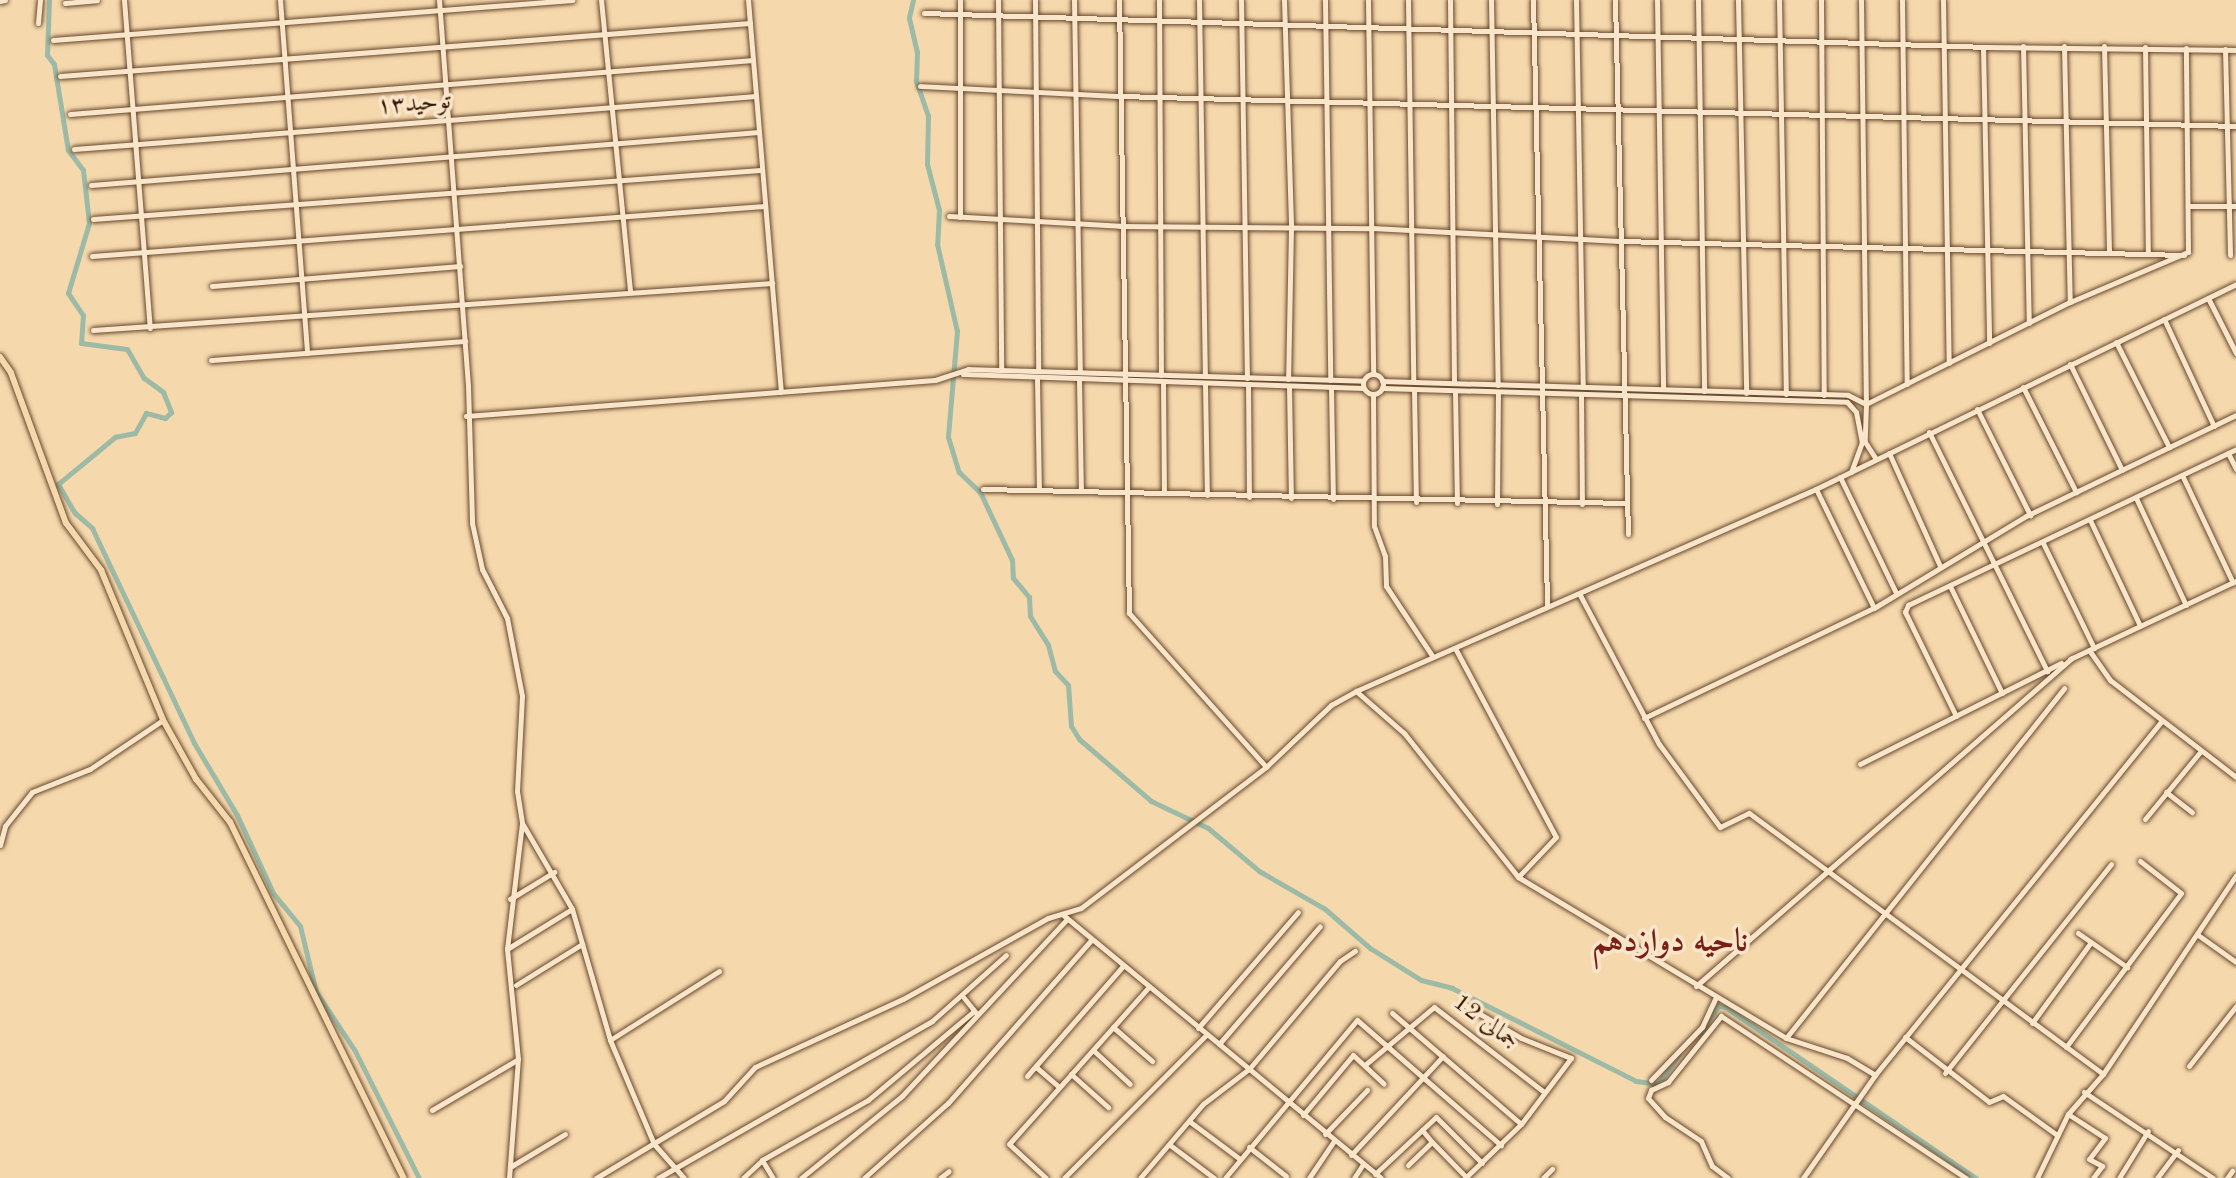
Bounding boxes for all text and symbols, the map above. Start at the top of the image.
street label: توحید۱۳ [376,88,452,122]
district label: ناحیه دوازدهم [1592,924,1748,962]
street label: جمالی 12 [1446,989,1524,1057]

